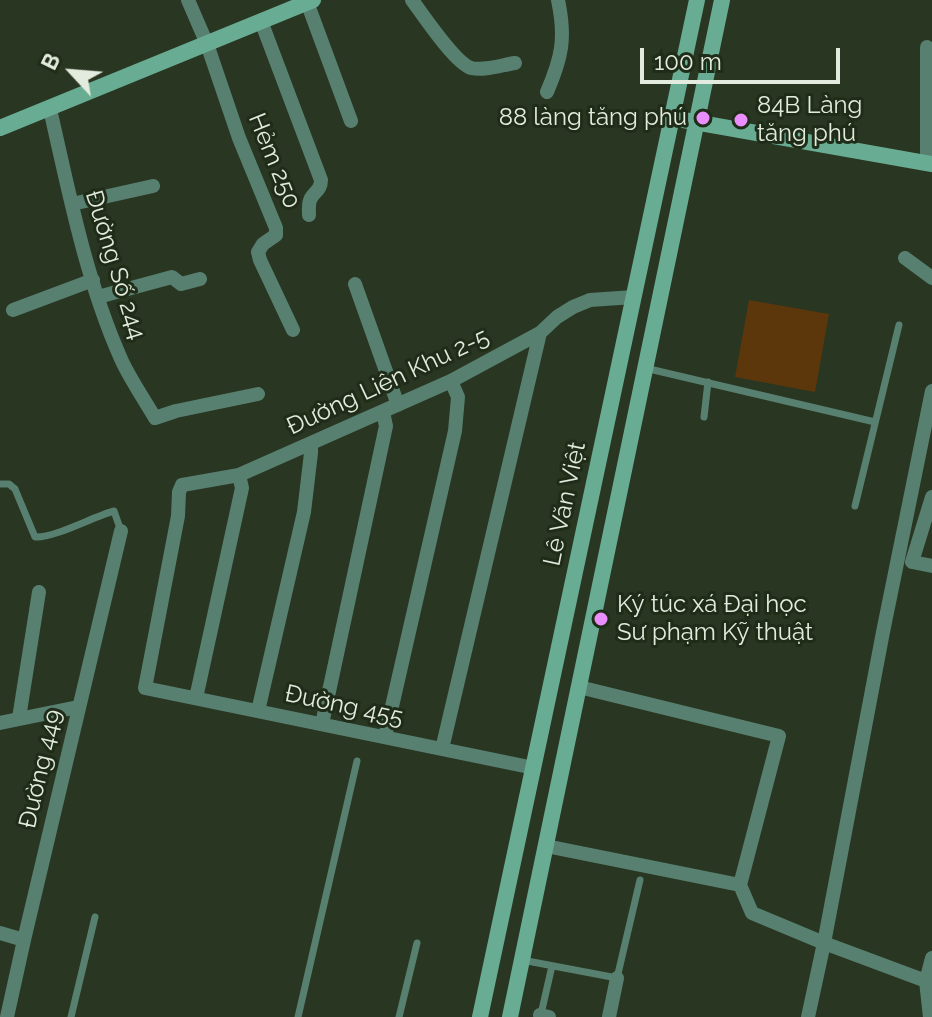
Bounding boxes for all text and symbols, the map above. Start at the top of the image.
north arrow [32,32,112,112]
scale bar [644,32,844,82]
text: 100 m [654,47,722,76]
text: B [35,49,65,74]
place label: 84B Làng tăng phú [757,92,862,148]
place label: 88 làng tăng phú [499,104,687,132]
street label: Hẻm 250 [242,109,306,213]
marker: 88 làng tăng phú [694,109,712,127]
marker: 84B Làng tăng phú [732,111,750,129]
street label: Đường Số 244 [79,187,151,343]
street label: Đường Liên Khu 2-5 [282,323,494,441]
street label: Lê Văn Việt [538,439,592,569]
place label: Ký túc xá Đại học Sư phạm Kỹ thuật [617,591,813,647]
marker: Ký túc xá Đại học Sư phạm Kỹ thuật [592,610,610,628]
street label: Đường 455 [282,679,406,733]
street label: Đường 449 [13,707,69,831]

